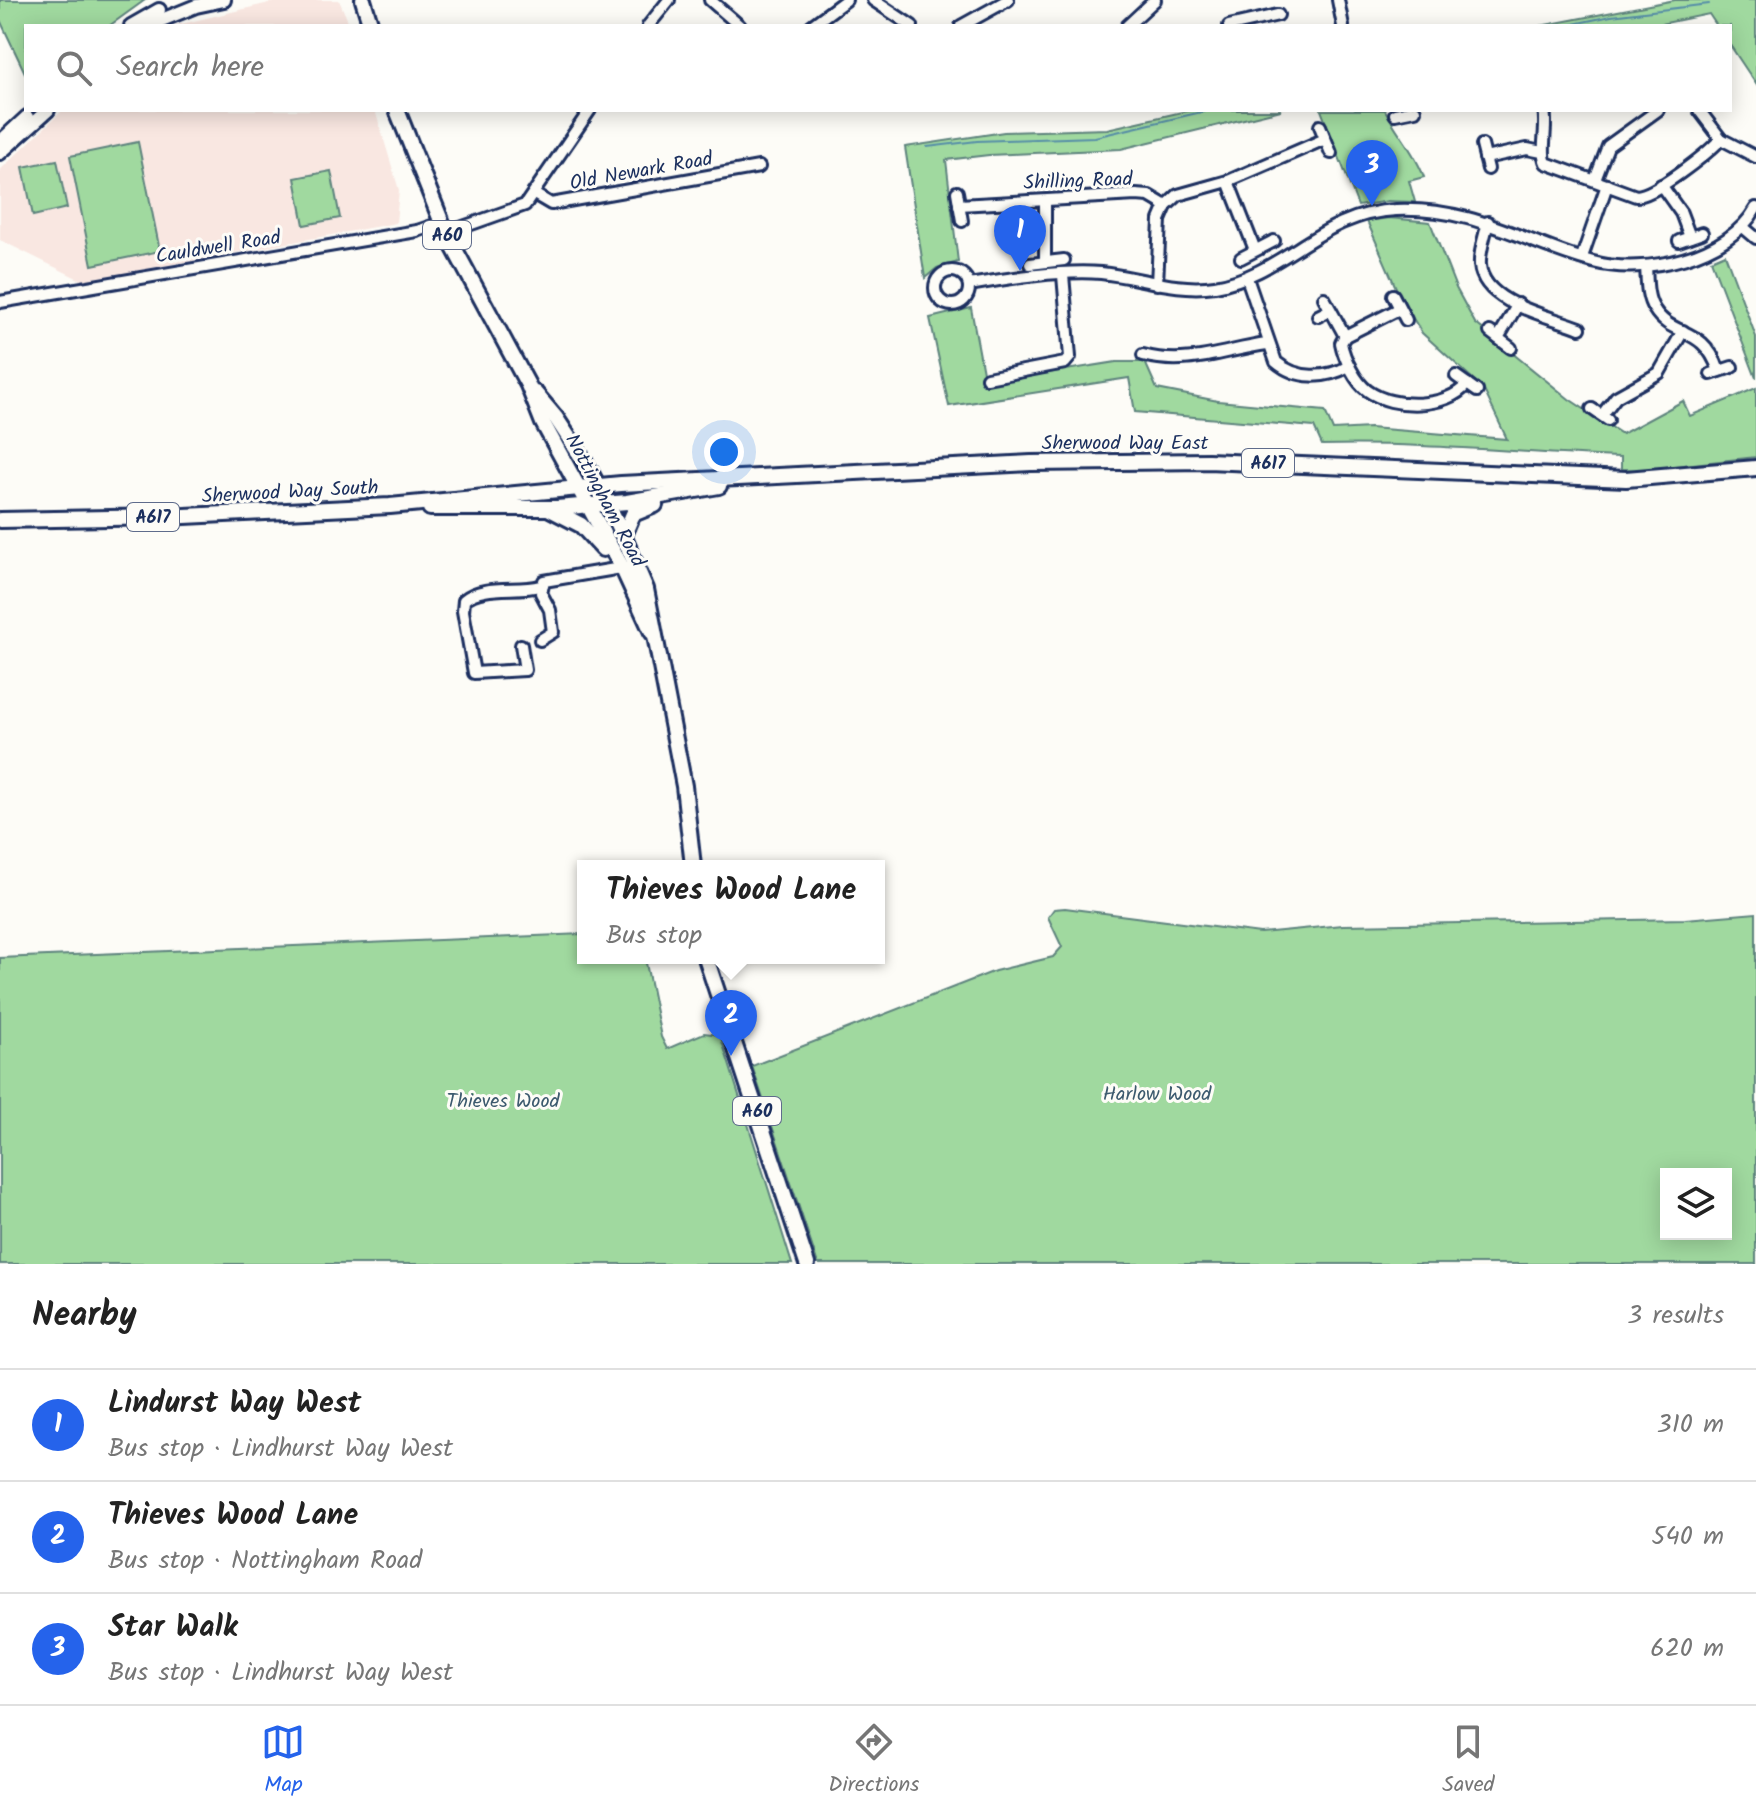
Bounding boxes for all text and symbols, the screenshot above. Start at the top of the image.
search box [24,24,1732,112]
text: Search here [116,44,264,92]
icon: search [52,46,96,90]
pin: 3 [1346,140,1398,206]
street label: Old Newark Road [567,143,716,200]
street label: Shilling Road [1023,164,1134,200]
pin: 1 [994,205,1046,271]
road number: A60 [423,221,471,249]
street label: Cauldwell Road [153,222,284,274]
street label: Nottingham Road [556,428,653,574]
street label: Sherwood Way East [1042,428,1208,460]
your location [704,432,744,472]
road number: A617 [1242,449,1294,477]
street label: Sherwood Way South [201,472,379,514]
road number: A617 [127,503,179,531]
popup [577,860,885,964]
text: Thieves Wood Lane [606,867,856,915]
text: Bus stop [606,915,702,957]
pin: 2 [705,990,757,1056]
park label: Harlow Wood [1103,1079,1212,1111]
park label: Thieves Wood [447,1086,560,1118]
road number: A60 [733,1097,781,1125]
map controls [1660,1168,1732,1240]
button: layers [1660,1168,1732,1240]
text: Nearby [32,1289,137,1343]
text: 3 results [1627,1295,1724,1337]
text: Lindurst Way West [108,1380,361,1428]
text: 1 [54,1404,62,1446]
text: 310 m [1657,1404,1724,1446]
text: Bus stop · Lindhurst Way West [108,1428,453,1470]
text: Thieves Wood Lane [108,1492,358,1540]
text: 2 [50,1516,66,1558]
text: 540 m [1652,1516,1724,1558]
text: Bus stop · Nottingham Road [108,1540,422,1582]
text: Star Walk [108,1604,237,1652]
text: 3 [51,1628,65,1670]
text: 620 m [1650,1628,1724,1670]
text: Bus stop · Lindhurst Way West [108,1652,453,1694]
tab: Map [261,1720,305,1803]
tab: Directions [828,1720,920,1803]
tab: Saved [1442,1720,1495,1803]

